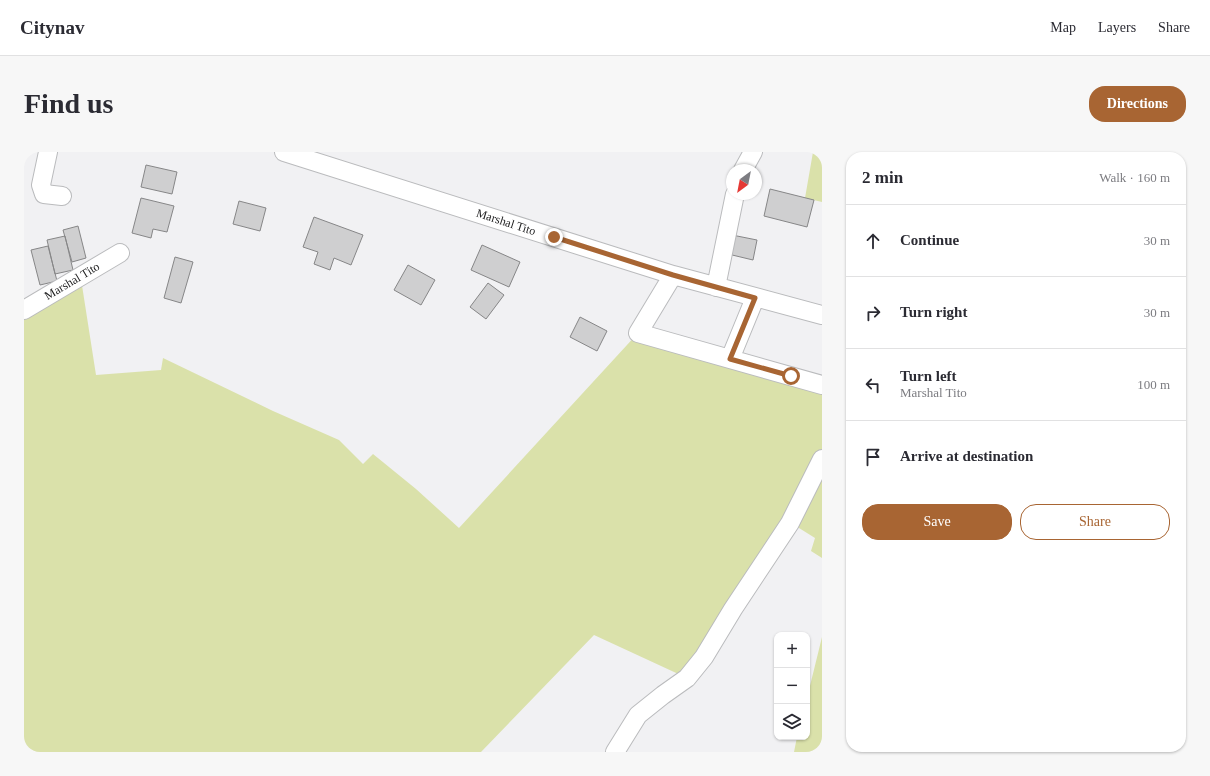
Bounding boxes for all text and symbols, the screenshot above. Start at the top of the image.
text: Citynav [20,17,84,38]
text: Map [1050,20,1076,35]
text: Layers [1098,20,1136,35]
text: Share [1158,20,1190,35]
button: Directions [1089,86,1186,122]
text: Find us [24,88,114,119]
north arrow [726,164,762,200]
text: 2 min [862,168,903,187]
text: Walk · 160 m [1099,170,1170,185]
street label: Marshal Tito [475,206,537,238]
route end [545,228,563,246]
icon: ahead [862,230,884,252]
text: Continue [900,232,959,248]
text: 30 m [1144,233,1170,248]
street label: Marshal Tito [42,259,102,303]
icon: right [862,302,884,324]
text: Turn right [900,304,967,320]
text: 30 m [1144,305,1170,320]
route start [782,367,800,385]
text: Turn left [900,368,957,384]
icon: left [862,374,884,396]
text: 100 m [1137,377,1170,392]
text: Marshal Tito [900,385,967,400]
icon: arrive [862,446,884,468]
text: Arrive at destination [900,448,1033,464]
button: Save [862,504,1012,540]
button: Share [1020,504,1170,540]
map controls [774,632,810,740]
button: + [774,632,810,668]
button: − [774,668,810,704]
button: layers [774,704,810,740]

